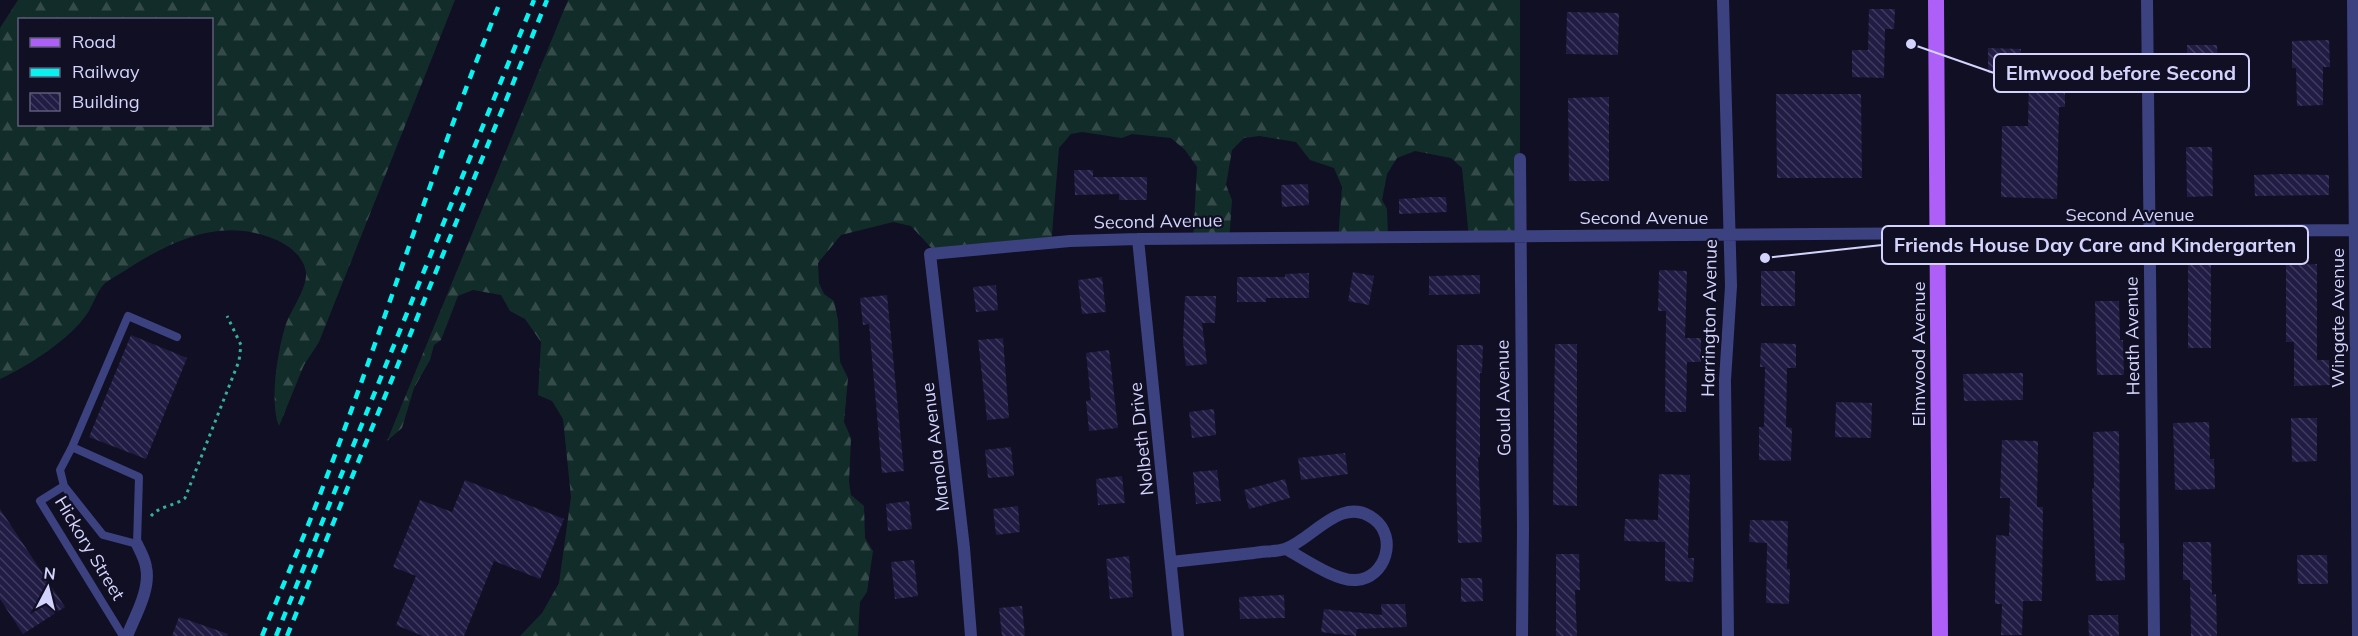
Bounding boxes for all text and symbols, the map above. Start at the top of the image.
legend [18,18,213,126]
text: Road [72,30,116,53]
callout: Elmwood before Second [1994,54,2249,92]
text: Railway [72,60,140,83]
text: Elmwood before Second [2006,60,2236,85]
text: Building [72,90,140,113]
street label: Second Avenue [2066,203,2194,226]
street label: Second Avenue [1580,206,1708,229]
street label: Second Avenue [1093,208,1223,234]
callout: Friends House Day Care and Kindergarten [1882,226,2308,264]
text: Friends House Day Care and Kindergarten [1894,232,2296,257]
street label: Harrington Avenue [1696,239,1722,397]
street label: Wingate Avenue [2326,248,2349,388]
street label: Heath Avenue [2119,276,2145,396]
street label: Elmwood Avenue [1907,282,1930,426]
street label: Gould Avenue [1490,340,1516,456]
street label: Manola Avenue [916,381,954,513]
street label: Nolbeth Drive [1124,381,1158,497]
street label: Hickory Street [50,492,130,604]
north arrow [18,558,78,618]
text: N [43,562,57,584]

